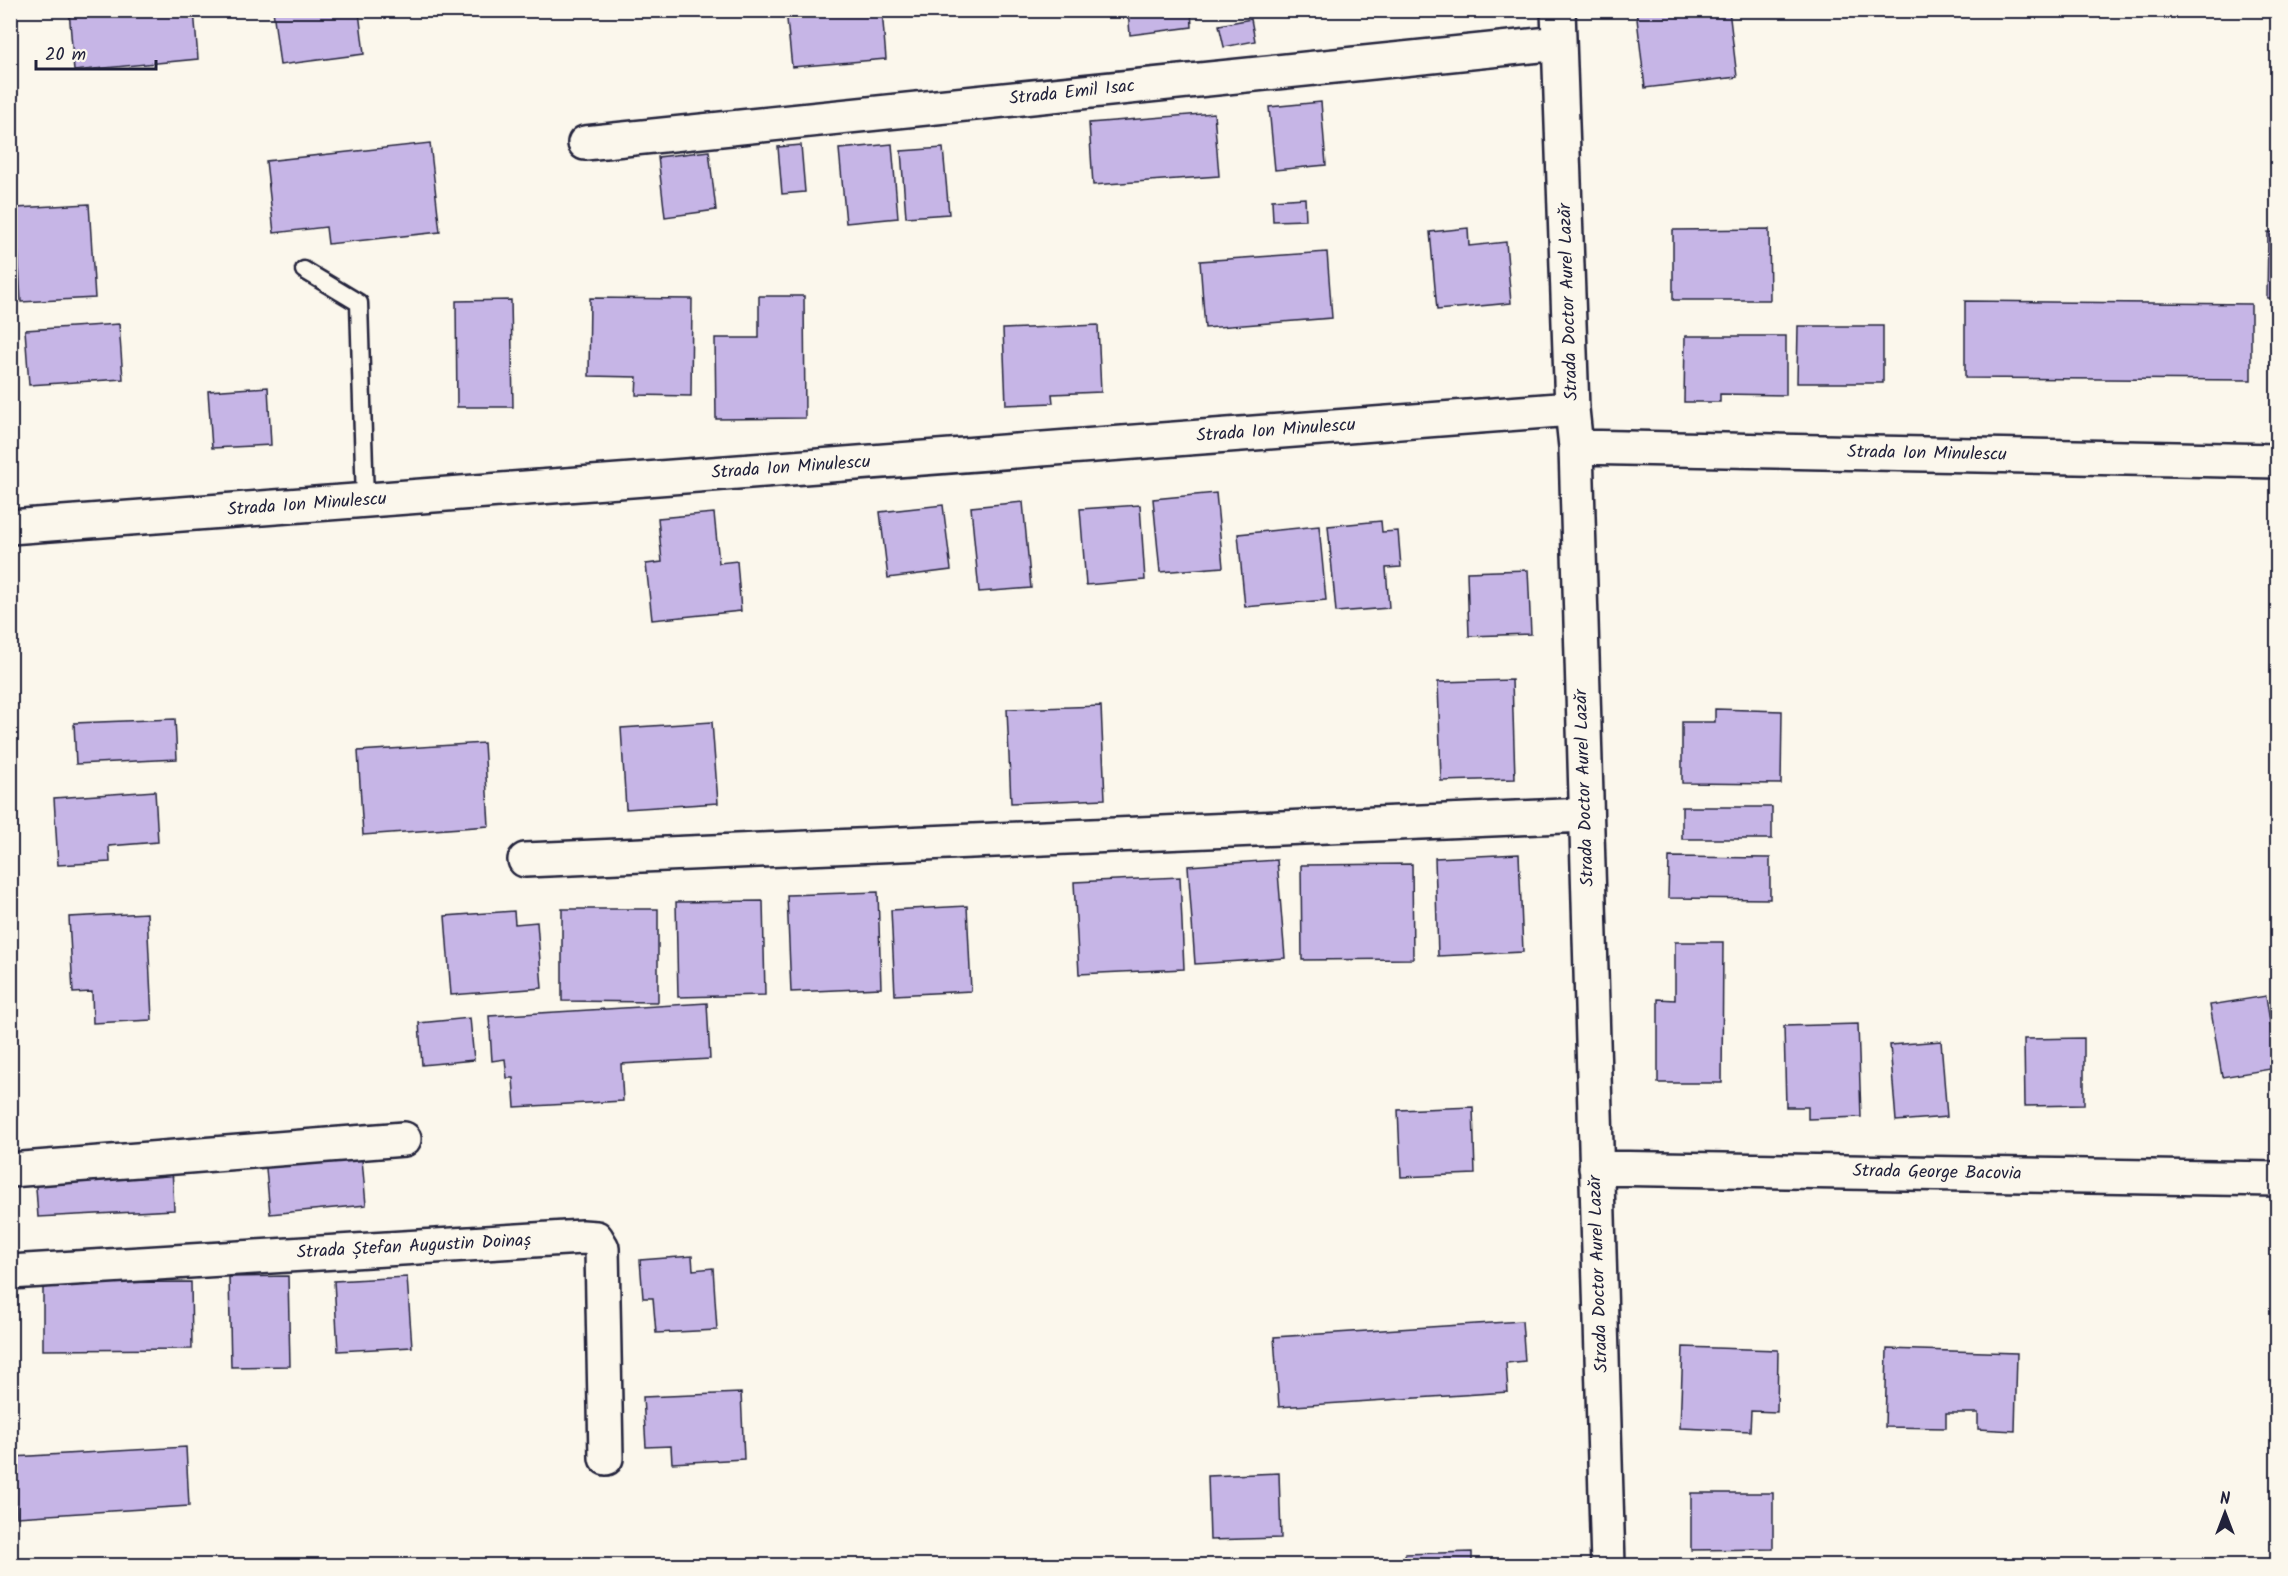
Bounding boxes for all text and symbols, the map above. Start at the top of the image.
scale bar [36,33,156,71]
text: 20 m [45,41,86,70]
street label: Strada Emil Isac [1008,72,1136,114]
street label: Strada Doctor Aurel Lazăr [1551,202,1587,401]
street label: Strada Ion Minulescu [1195,411,1357,451]
street label: Strada Ion Minulescu [1847,438,2007,470]
street label: Strada Ion Minulescu [710,448,872,488]
street label: Strada Ion Minulescu [226,485,388,525]
street label: Strada Doctor Aurel Lazăr [1567,688,1603,887]
street label: Strada George Bacovia [1852,1157,2022,1189]
street label: Strada Doctor Aurel Lazăr [1581,1174,1617,1373]
street label: Strada Ștefan Augustin Doinaș [296,1226,532,1268]
north arrow [2195,1483,2255,1543]
text: N [2220,1487,2230,1512]

